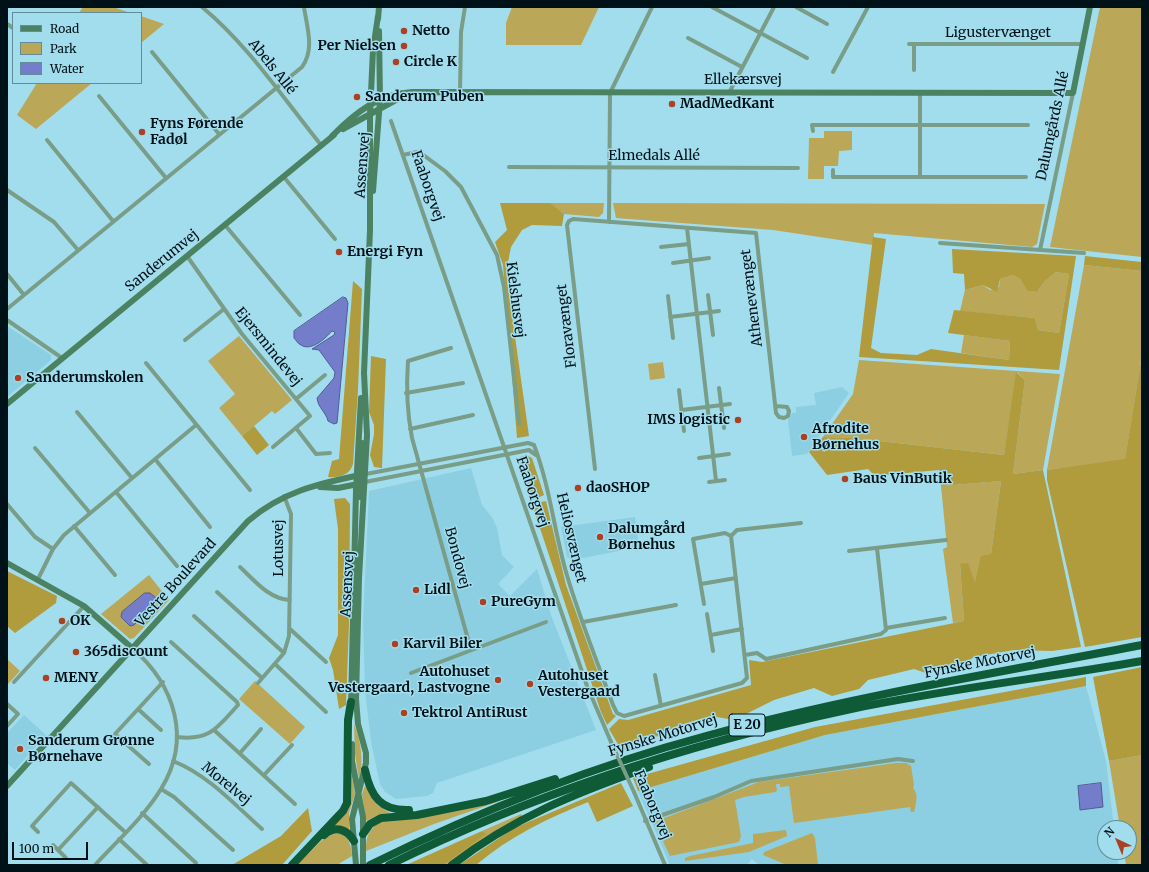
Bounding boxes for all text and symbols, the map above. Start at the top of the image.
legend [12,12,142,84]
text: Road [50,21,79,36]
place label: Netto [412,23,450,39]
street label: Ligustervænget [945,25,1051,41]
marker: Netto [399,26,409,36]
street label: Abels Allé [245,36,299,98]
place label: Per Nielsen [318,38,396,54]
text: Park [50,41,77,56]
marker: Per Nielsen [399,41,409,51]
place label: Circle K [404,54,457,70]
marker: Circle K [391,57,401,67]
text: Water [50,61,84,76]
street label: Dalumgårds Allé [1033,70,1073,182]
street label: Ellekærsvej [704,72,782,88]
place label: Sanderum Puben [365,89,484,105]
marker: Sanderum Puben [352,92,362,102]
place label: MadMedKant [680,96,774,112]
marker: MadMedKant [667,99,677,109]
place label: Fyns Førende Fadøl [150,116,243,148]
marker: Fyns Førende Fadøl [137,127,147,137]
street label: Assensvej [352,131,374,199]
street label: Faaborgvej [407,148,447,224]
street label: Elmedals Allé [608,148,700,164]
street label: Sanderumvej [122,226,202,296]
place label: Energi Fyn [347,244,423,260]
marker: Energi Fyn [334,247,344,257]
street label: Athenevænget [738,248,766,348]
street label: Kielshusvej [502,261,528,339]
street label: Floravænget [554,283,580,369]
street label: Ejersmindevej [231,304,305,390]
place label: Sanderumskolen [26,370,143,386]
marker: Sanderumskolen [13,373,23,383]
place label: IMS logistic [647,412,730,428]
marker: IMS logistic [733,415,743,425]
place label: Afrodite Børnehus [812,421,879,454]
marker: Afrodite Børnehus [799,432,809,442]
street label: Faaborgvej [512,454,552,530]
place label: Baus VinButik [853,471,952,487]
marker: Baus VinButik [840,474,850,484]
place label: daoSHOP [586,480,650,496]
marker: daoSHOP [573,483,583,493]
street label: Heliosvænget [552,491,590,585]
street label: Lotusvej [271,519,287,577]
place label: Dalumgård Børnehus [608,521,685,554]
street label: Bondovej [441,525,473,591]
marker: Dalumgård Børnehus [595,532,605,542]
street label: Vestre Boulevard [132,535,220,631]
street label: Assensvej [338,550,358,618]
place label: Lidl [424,582,451,598]
marker: Lidl [411,585,421,595]
place label: PureGym [491,594,556,610]
marker: PureGym [478,597,488,607]
place label: OK [70,613,90,629]
marker: OK [57,616,67,626]
place label: Karvil Biler [403,636,482,652]
marker: Karvil Biler [390,639,400,649]
place label: 365discount [84,644,168,660]
street label: Fynske Motorvej [923,644,1037,682]
marker: 365discount [71,647,81,657]
place label: Autohuset Vestergaard, Lastvogne [328,664,490,696]
place label: Autohuset Vestergaard [538,668,620,700]
place label: MENY [54,670,98,686]
marker: MENY [41,673,51,683]
marker: Autohuset Vestergaard, Lastvogne [493,675,503,685]
marker: Autohuset Vestergaard [525,679,535,689]
place label: Tektrol AntiRust [412,705,528,721]
marker: Tektrol AntiRust [399,708,409,718]
street label: Fynske Motorvej [606,711,720,761]
road number: E 20 [729,714,765,736]
place label: Sanderum Grønne Børnehave [28,733,154,766]
marker: Sanderum Grønne Børnehave [15,744,25,754]
street label: Morelvej [198,759,254,809]
street label: Faaborgvej [630,768,674,842]
north arrow [1097,820,1137,860]
text: N [1101,824,1117,840]
scale bar [14,834,90,860]
text: 100 m [19,841,54,856]

